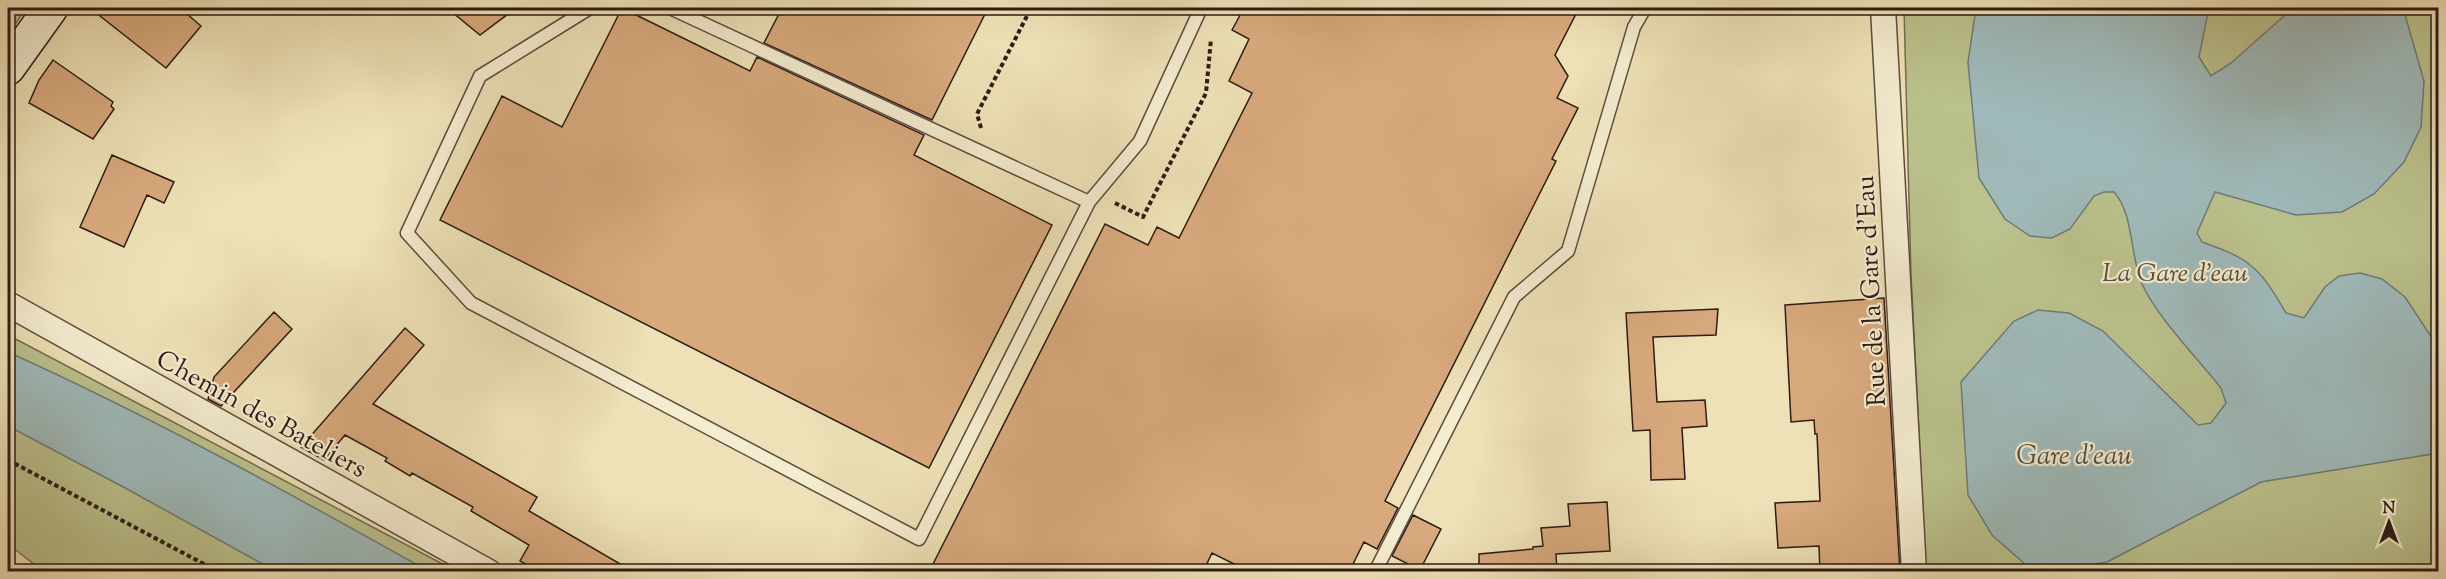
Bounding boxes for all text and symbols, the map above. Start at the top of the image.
street label: Rue de la Gare d'Eau [1848,174,1897,407]
park label: La Gare d'eau [2102,256,2248,293]
street label: Chemin des Bateliers [149,342,373,489]
water label: Gare d'eau [2016,438,2132,477]
north arrow [2359,492,2419,552]
text: N [2383,498,2396,521]

